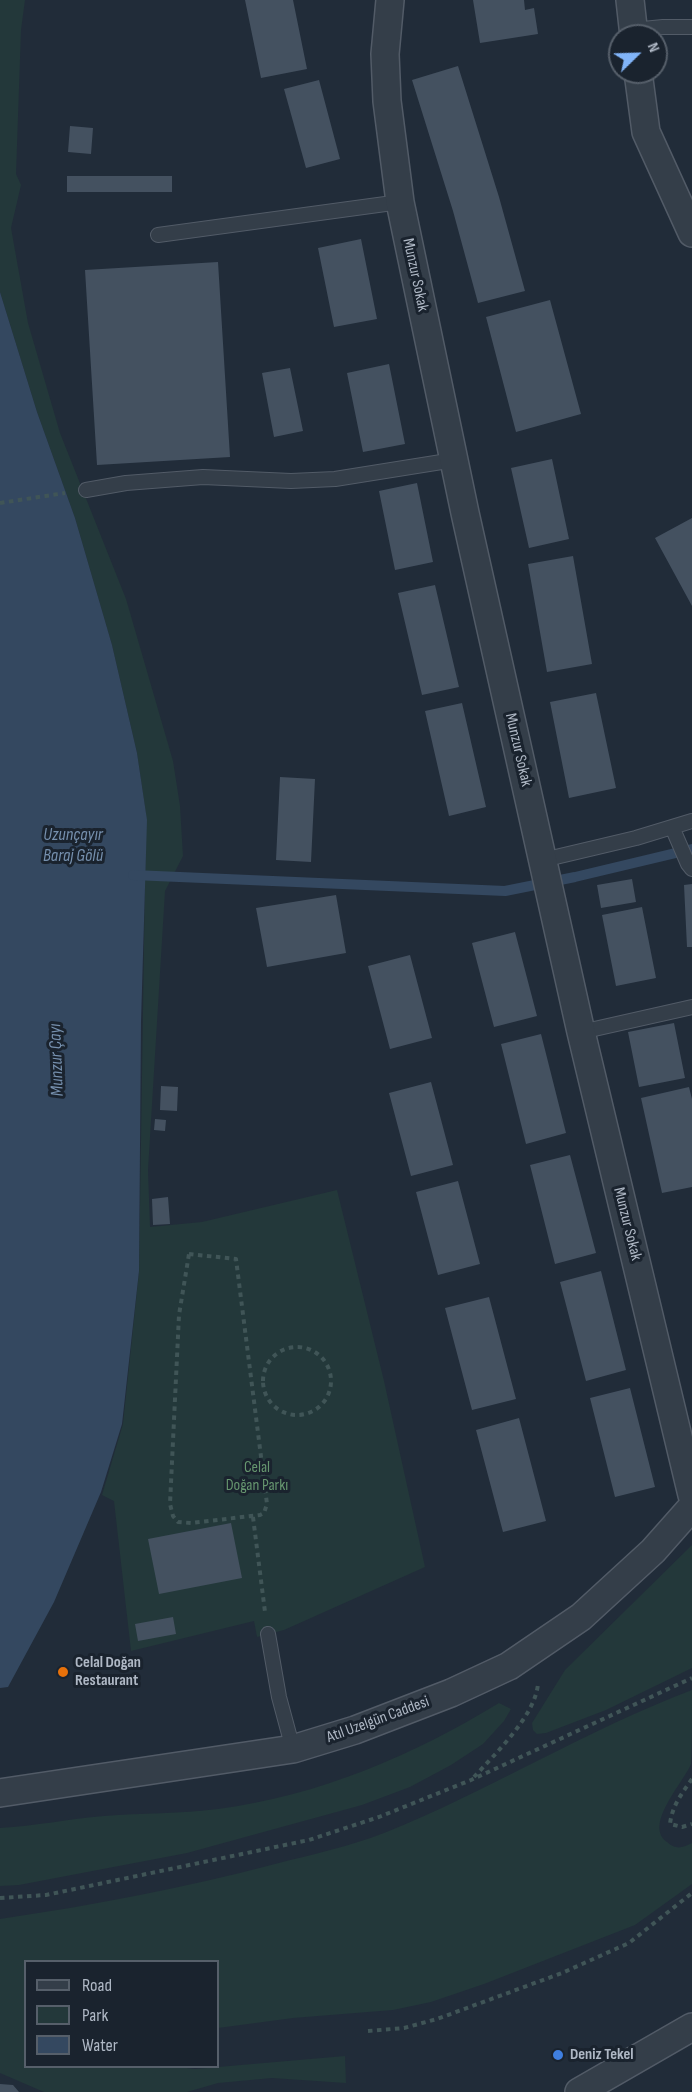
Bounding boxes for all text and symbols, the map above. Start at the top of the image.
north arrow [608,24,668,84]
text: N [643,40,664,55]
street label: Munzur Sokak [398,237,432,313]
street label: Munzur Sokak [500,712,536,788]
water label: Uzunçayır Baraj Gölü [43,824,103,866]
water label: Munzur Çayı [45,1023,69,1097]
street label: Munzur Sokak [609,1186,645,1262]
park label: Celal Doğan Parkı [226,1458,288,1496]
place label: Celal Doğan Restaurant [75,1653,141,1691]
marker: Celal Doğan Restaurant [56,1665,70,1679]
street label: Atıl Uzelgün Caddesi [324,1693,432,1747]
legend [24,1960,219,2068]
text: Road [82,1975,112,1996]
text: Park [82,2005,108,2026]
text: Water [82,2035,118,2056]
place label: Deniz Tekel [570,2045,634,2065]
marker: Deniz Tekel [551,2048,565,2062]

